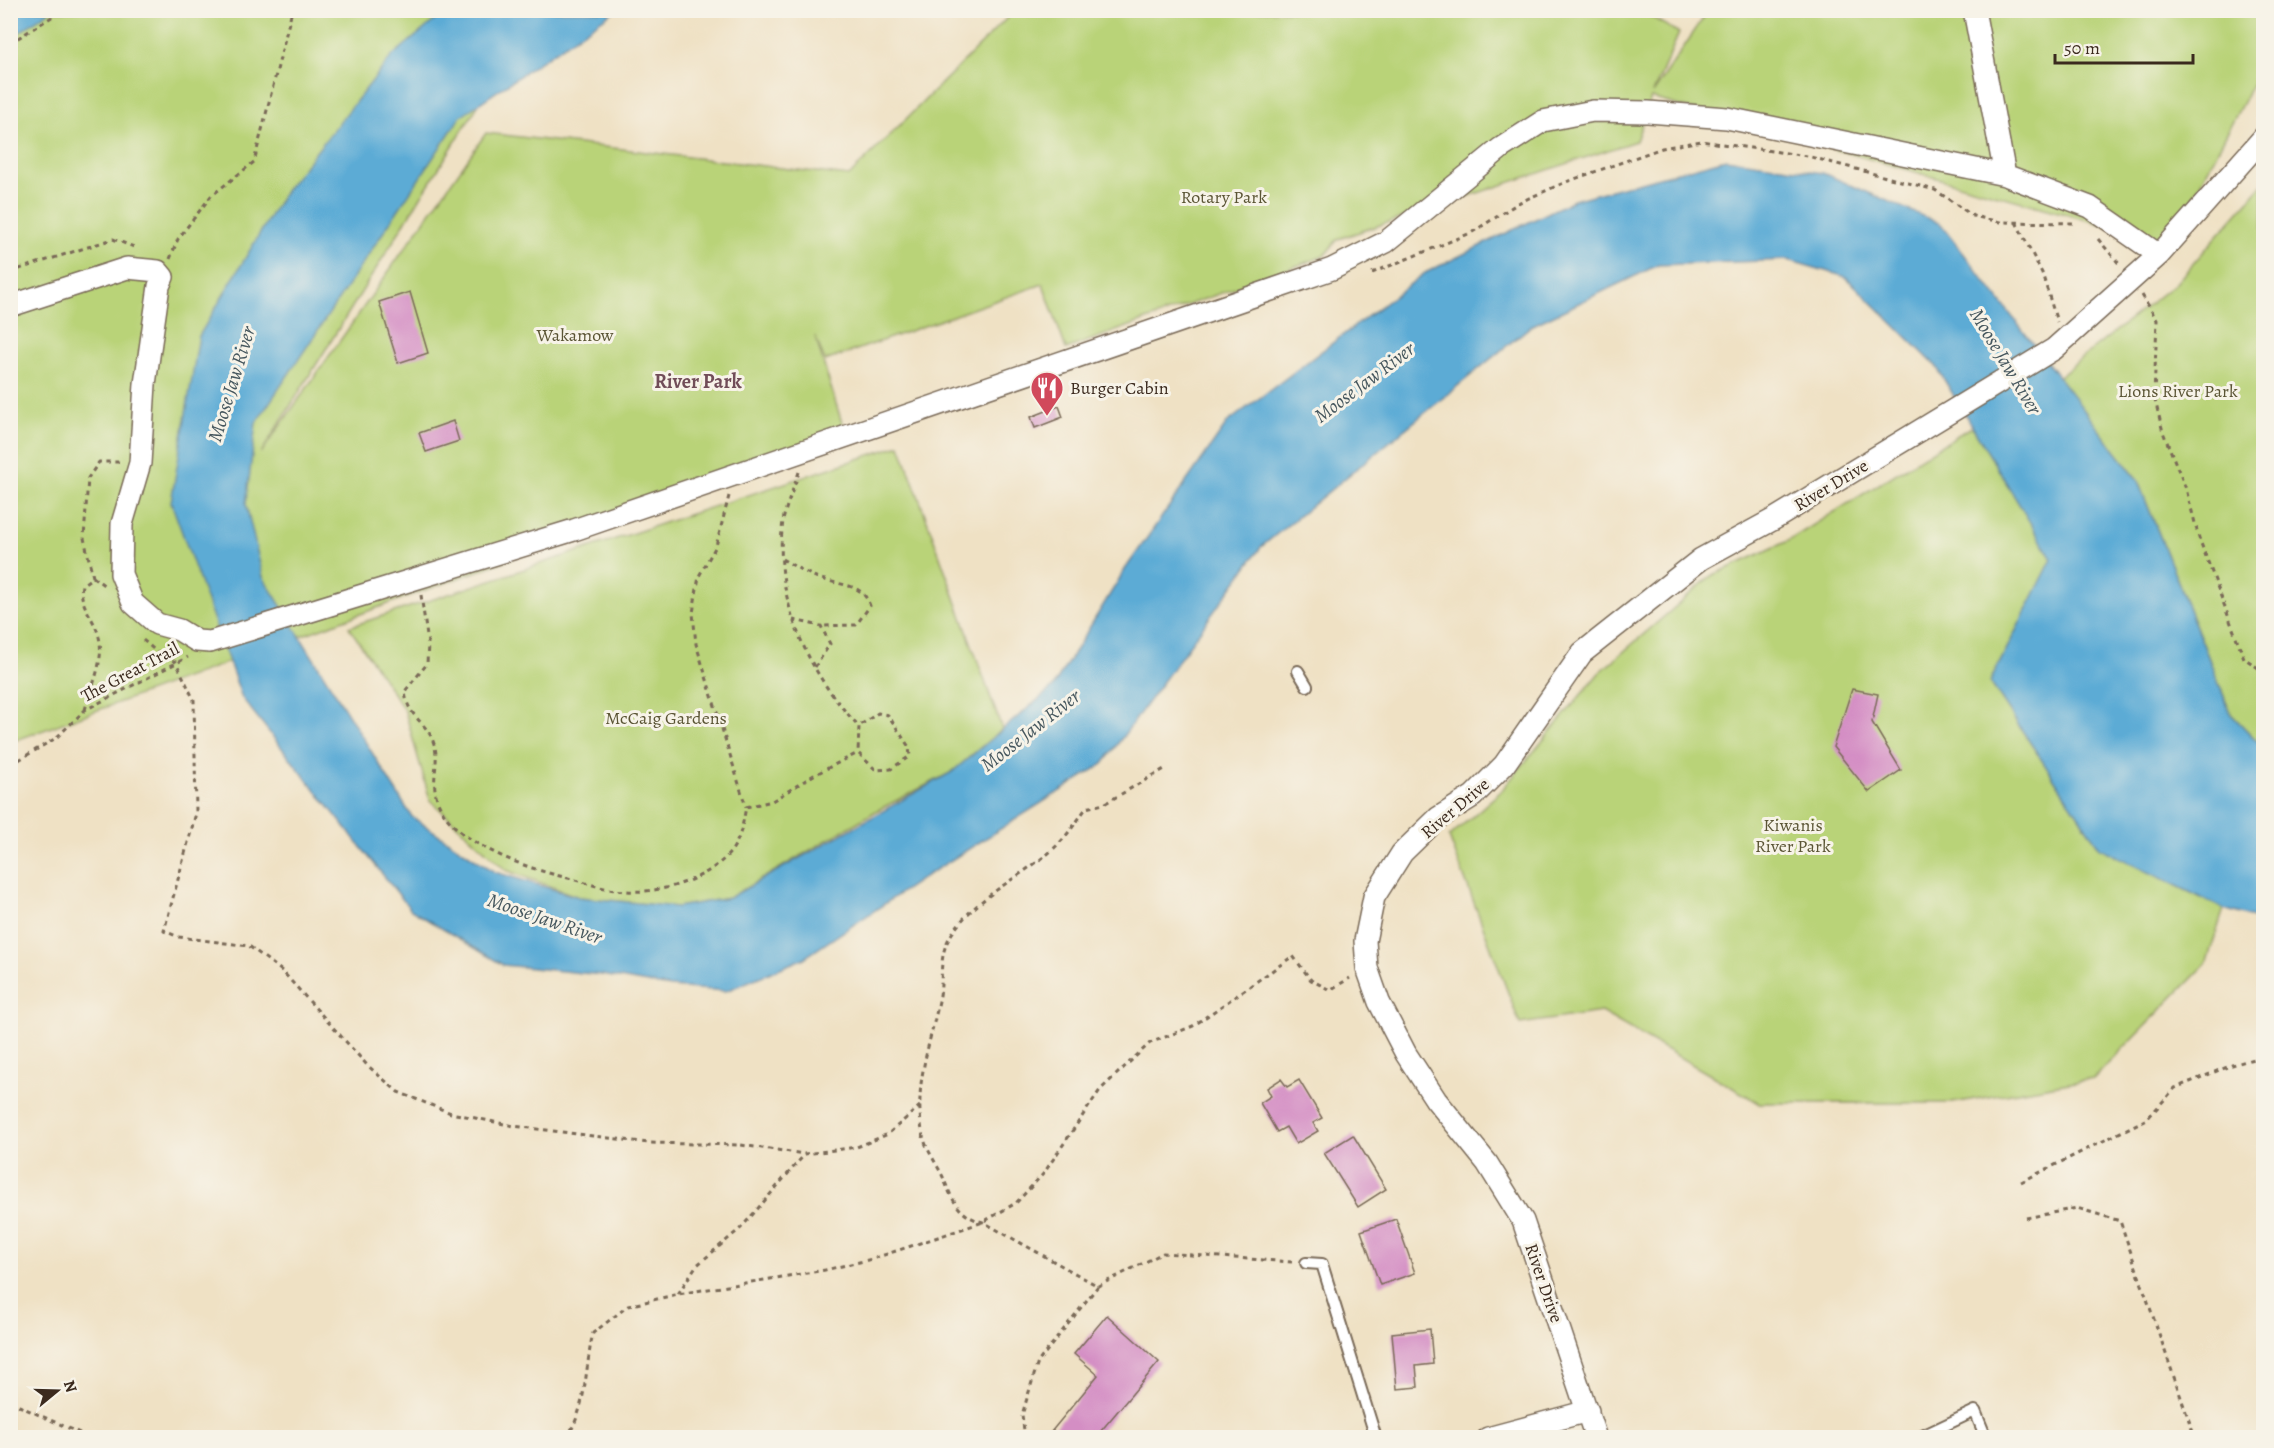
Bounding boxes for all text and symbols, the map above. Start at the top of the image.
scale bar [2055,27,2193,65]
text: 50 m [2064,36,2100,60]
park label: Rotary Park [1181,185,1267,209]
water label: Moose Jaw River [1963,303,2048,420]
water label: Moose Jaw River [201,322,262,445]
park label: Wakamow [535,323,614,347]
water label: Moose Jaw River [1309,335,1421,429]
district label: River Park [654,368,743,395]
restaurant icon: Burger Cabin [1029,370,1065,417]
place label: Burger Cabin [1070,376,1169,400]
park label: Lions River Park [2118,379,2238,403]
street label: River Drive [1789,453,1873,517]
street label: The Great Trail [77,636,184,708]
water label: Moose Jaw River [975,682,1086,778]
park label: McCaig Gardens [605,706,727,730]
street label: River Drive [1416,772,1494,844]
park label: Kiwanis River Park [1755,813,1831,858]
water label: Moose Jaw River [484,886,607,951]
street label: River Drive [1519,1240,1569,1326]
north arrow [27,1361,87,1421]
text: N [58,1377,83,1396]

